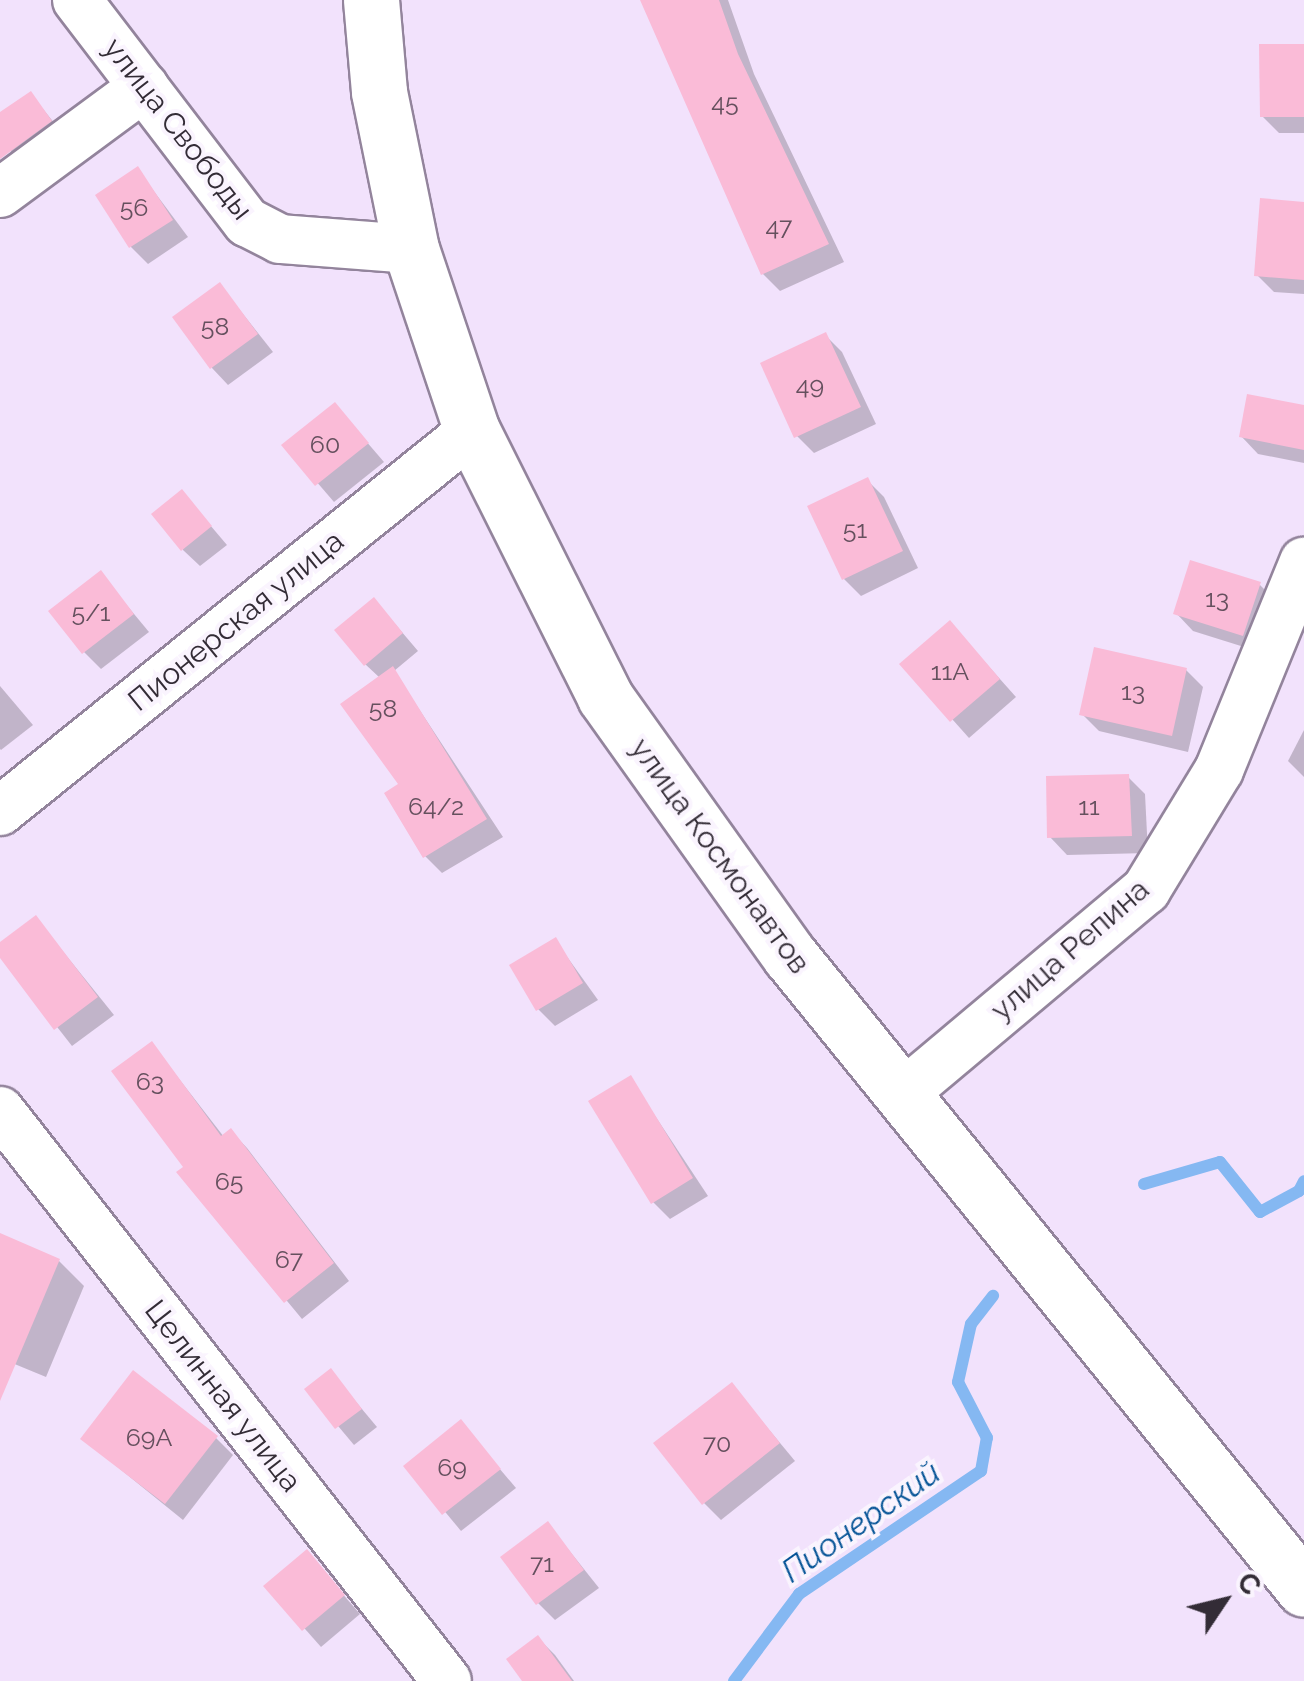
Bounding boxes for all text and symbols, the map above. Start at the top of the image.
street label: улица Свободы [96,31,260,227]
house number: 45 [711,87,739,117]
house number: 56 [120,192,148,222]
house number: 47 [766,211,792,241]
house number: 58 [201,311,229,341]
house number: 49 [796,370,824,400]
house number: 60 [310,429,340,459]
house number: 51 [843,514,867,544]
street label: Пионерская улица [121,523,351,719]
house number: 13 [1205,583,1229,613]
house number: 5/1 [72,597,110,627]
house number: 11А [931,656,969,686]
house number: 13 [1121,676,1145,706]
house number: 58 [369,693,397,723]
street label: улица Космонавтов [623,731,817,981]
house number: 64/2 [408,791,464,821]
house number: 11 [1078,791,1100,821]
street label: улица Репина [984,872,1156,1028]
house number: 63 [136,1066,164,1096]
house number: 65 [215,1166,243,1196]
house number: 67 [275,1244,303,1274]
street label: Целинная улица [137,1293,309,1499]
house number: 69А [126,1422,172,1452]
house number: 70 [703,1428,731,1458]
house number: 69 [437,1452,467,1482]
water label: Пионерский [774,1453,948,1591]
house number: 71 [530,1548,554,1578]
north arrow [1174,1551,1274,1651]
text: С [1230,1566,1268,1601]

